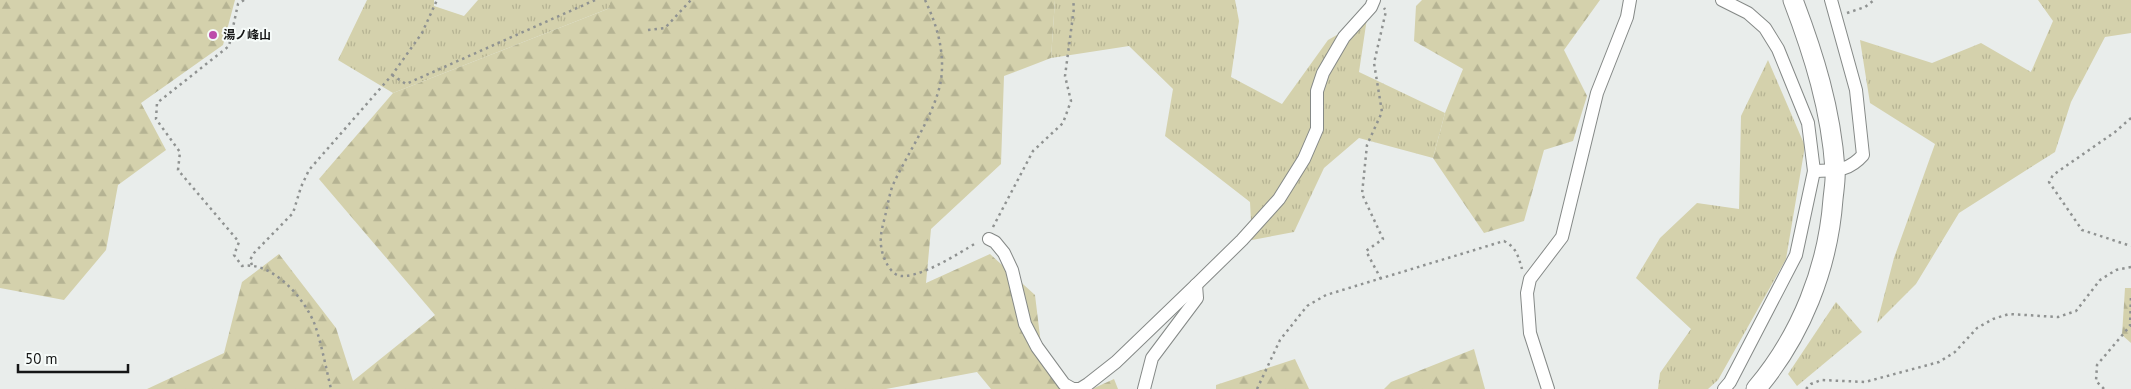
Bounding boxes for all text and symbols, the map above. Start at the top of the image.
place label: 湯ノ峰山 [223,27,271,42]
marker: 湯ノ峰山 [207,29,219,41]
scale bar [18,342,128,374]
text: 50 m [25,349,58,368]

